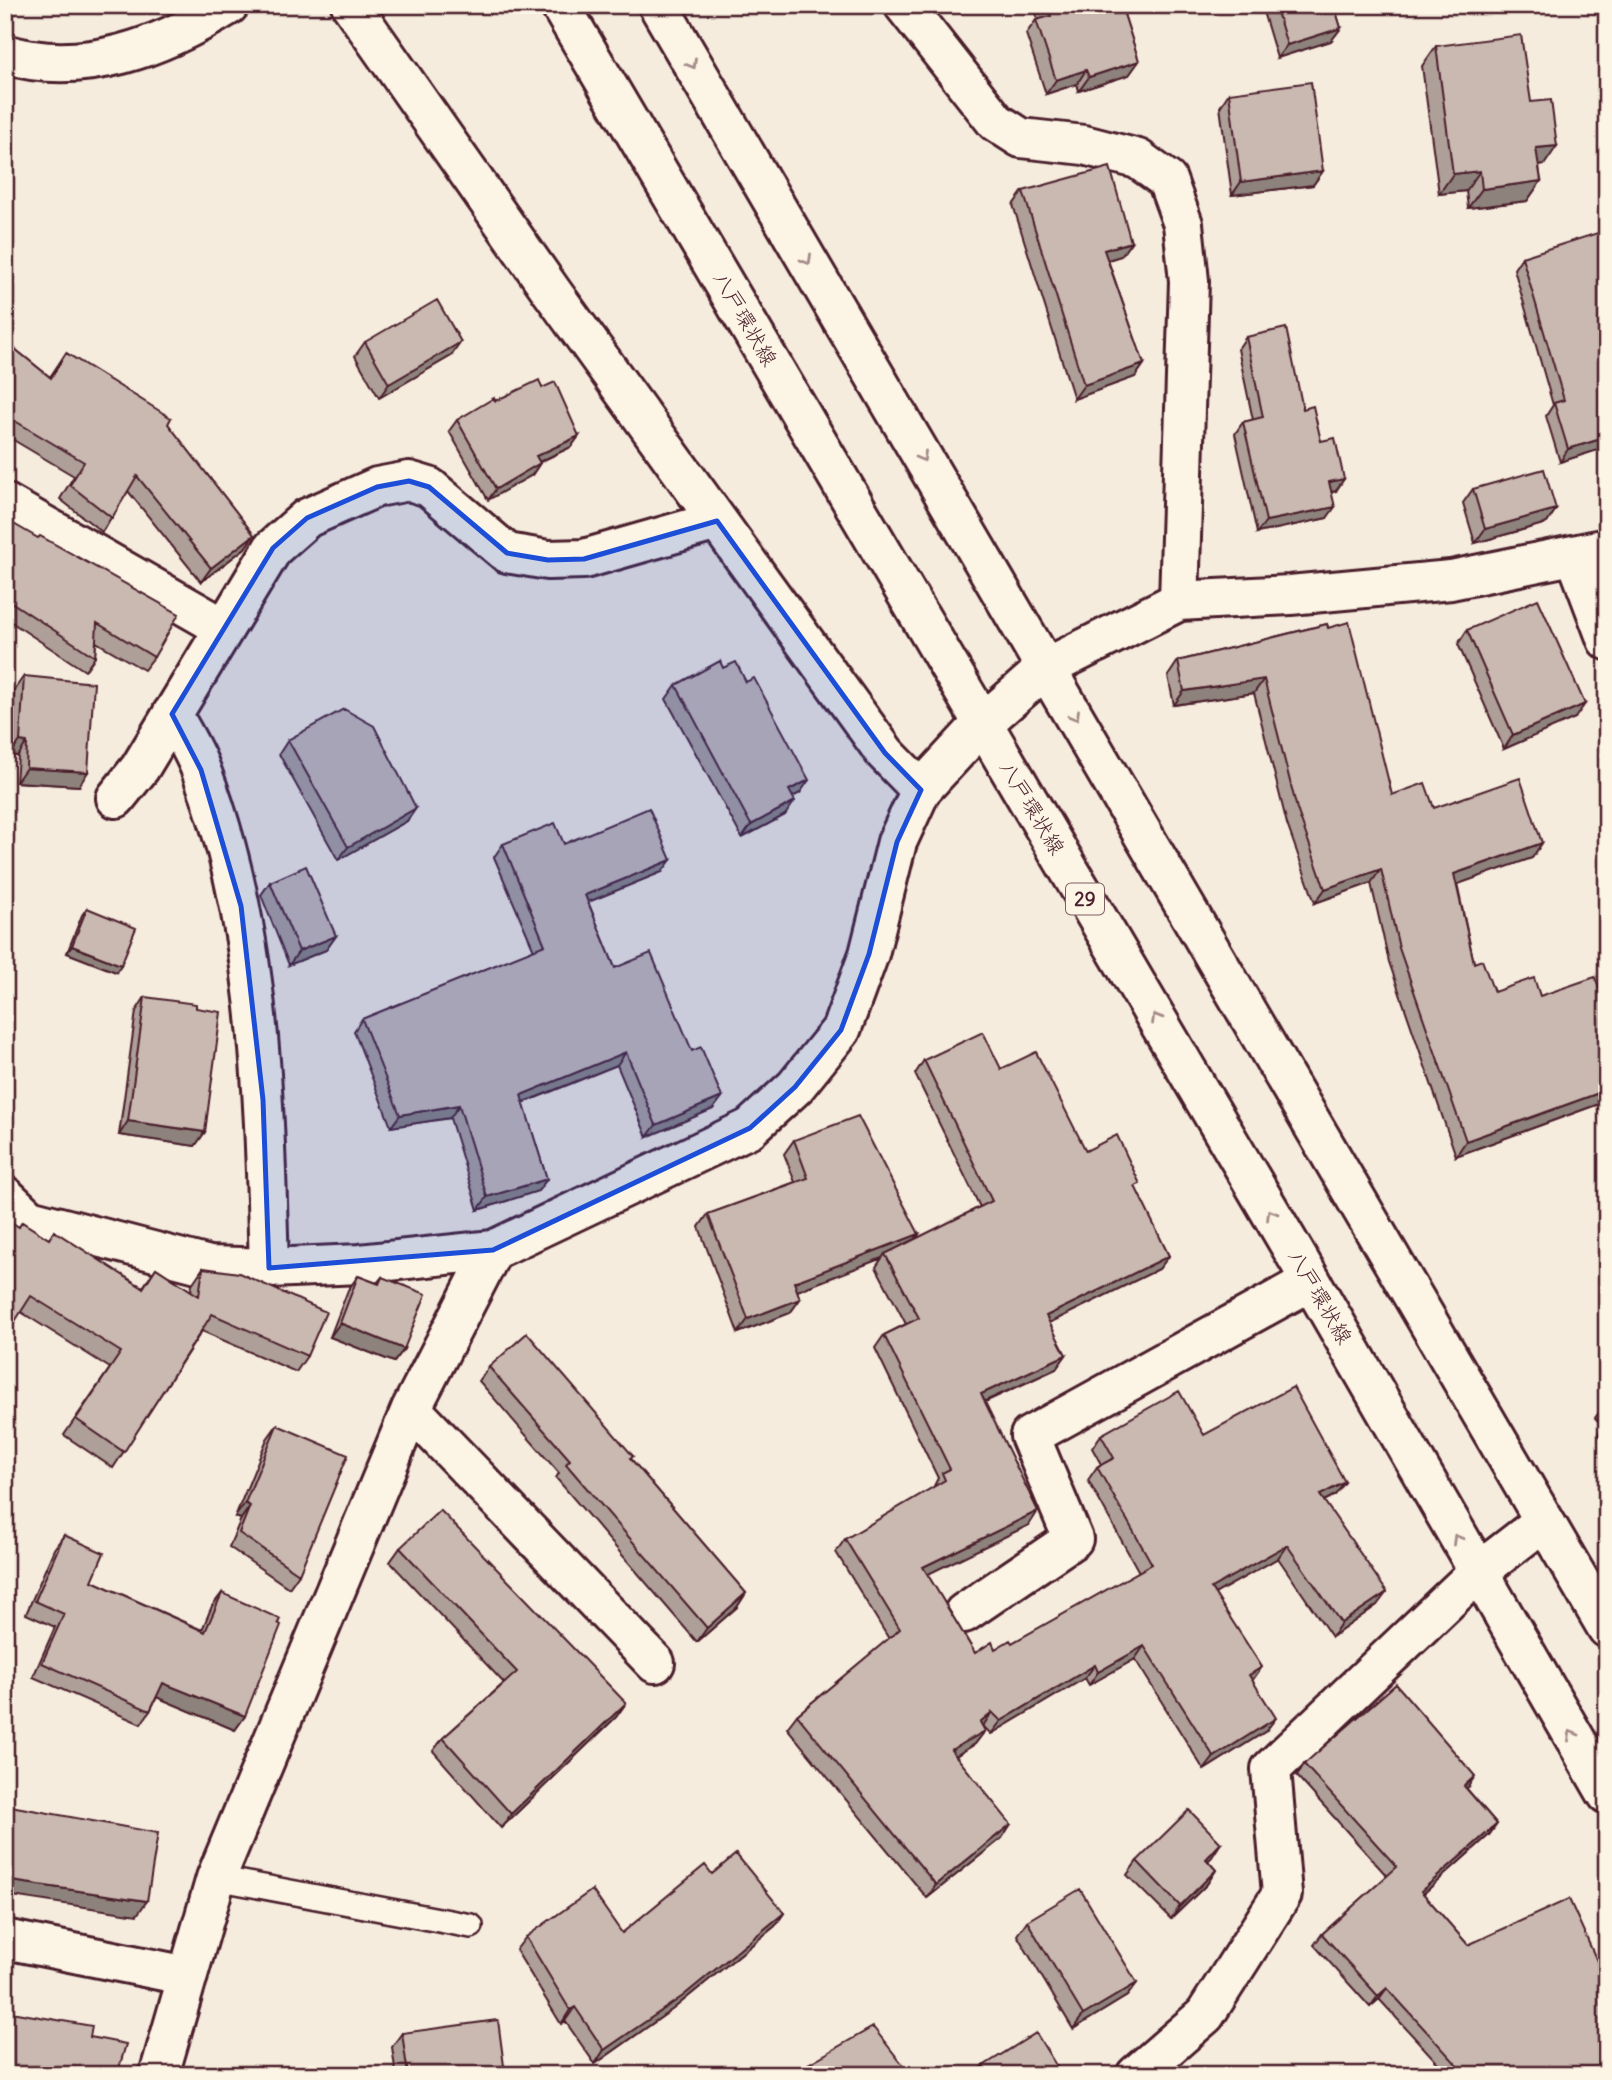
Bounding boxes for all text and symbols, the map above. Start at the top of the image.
one-way arrow [684,57,697,70]
one-way arrow [799,253,812,266]
street label: 八戸環状線 [707,267,783,371]
one-way arrow [914,449,927,462]
one-way arrow [1066,709,1079,722]
street label: 八戸環状線 [994,756,1071,860]
road number: 29 [1066,884,1104,914]
one-way arrow [1151,1013,1164,1026]
one-way arrow [1267,1208,1280,1221]
street label: 八戸環状線 [1282,1245,1358,1349]
one-way arrow [1452,1534,1465,1546]
one-way arrow [1567,1730,1580,1743]

